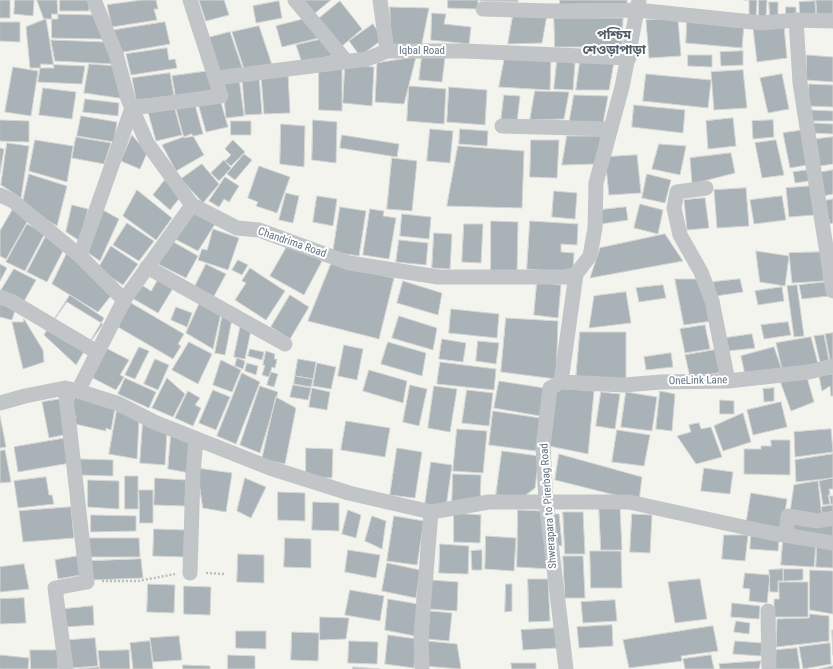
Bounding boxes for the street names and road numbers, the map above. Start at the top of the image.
street label: Iqbal Road [399,44,445,58]
street label: Chandrima Road [256,225,328,261]
street label: OneLink Lane [669,374,727,388]
street label: Shwerapara to Pirerbag Road [538,443,560,569]

